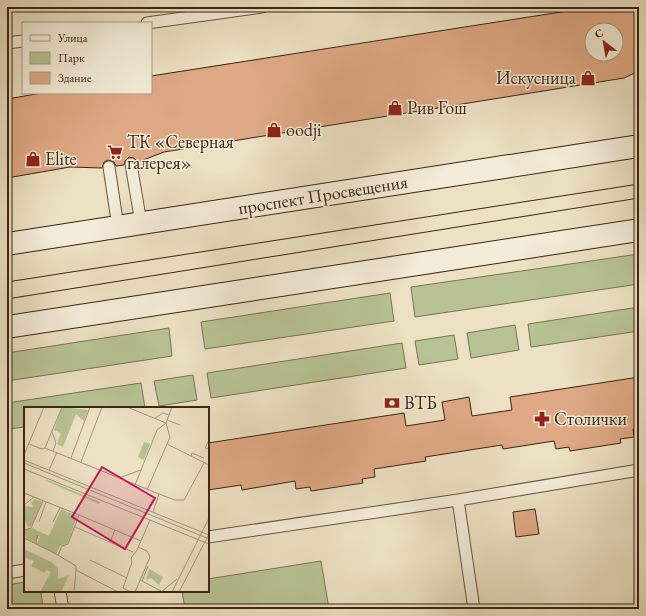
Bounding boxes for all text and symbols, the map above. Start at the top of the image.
legend [22,22,152,94]
north arrow [584,22,624,62]
text: С [592,25,606,41]
text: Улица [57,30,88,46]
text: Парк [58,50,85,66]
place label: Искусница [496,66,577,89]
shop icon: Искусница [579,69,597,87]
text: Здание [58,70,92,86]
place label: Рив Гош [407,96,467,119]
shop icon: Рив Гош [386,99,404,117]
place label: oodji [286,118,322,141]
shop icon: oodji [265,121,283,139]
place label: ТК «Северная галерея» [127,130,234,174]
supermarket icon: ТК «Северная галерея» [106,143,124,161]
place label: Elite [45,147,77,170]
shop icon: Elite [24,150,42,168]
street label: проспект Просвещения [237,170,409,219]
place label: ВТБ [404,391,437,414]
bank icon: ВТБ [383,394,401,412]
inset map [24,407,209,592]
place label: Столички [554,407,627,430]
pharmacy icon: Столички [533,410,551,428]

